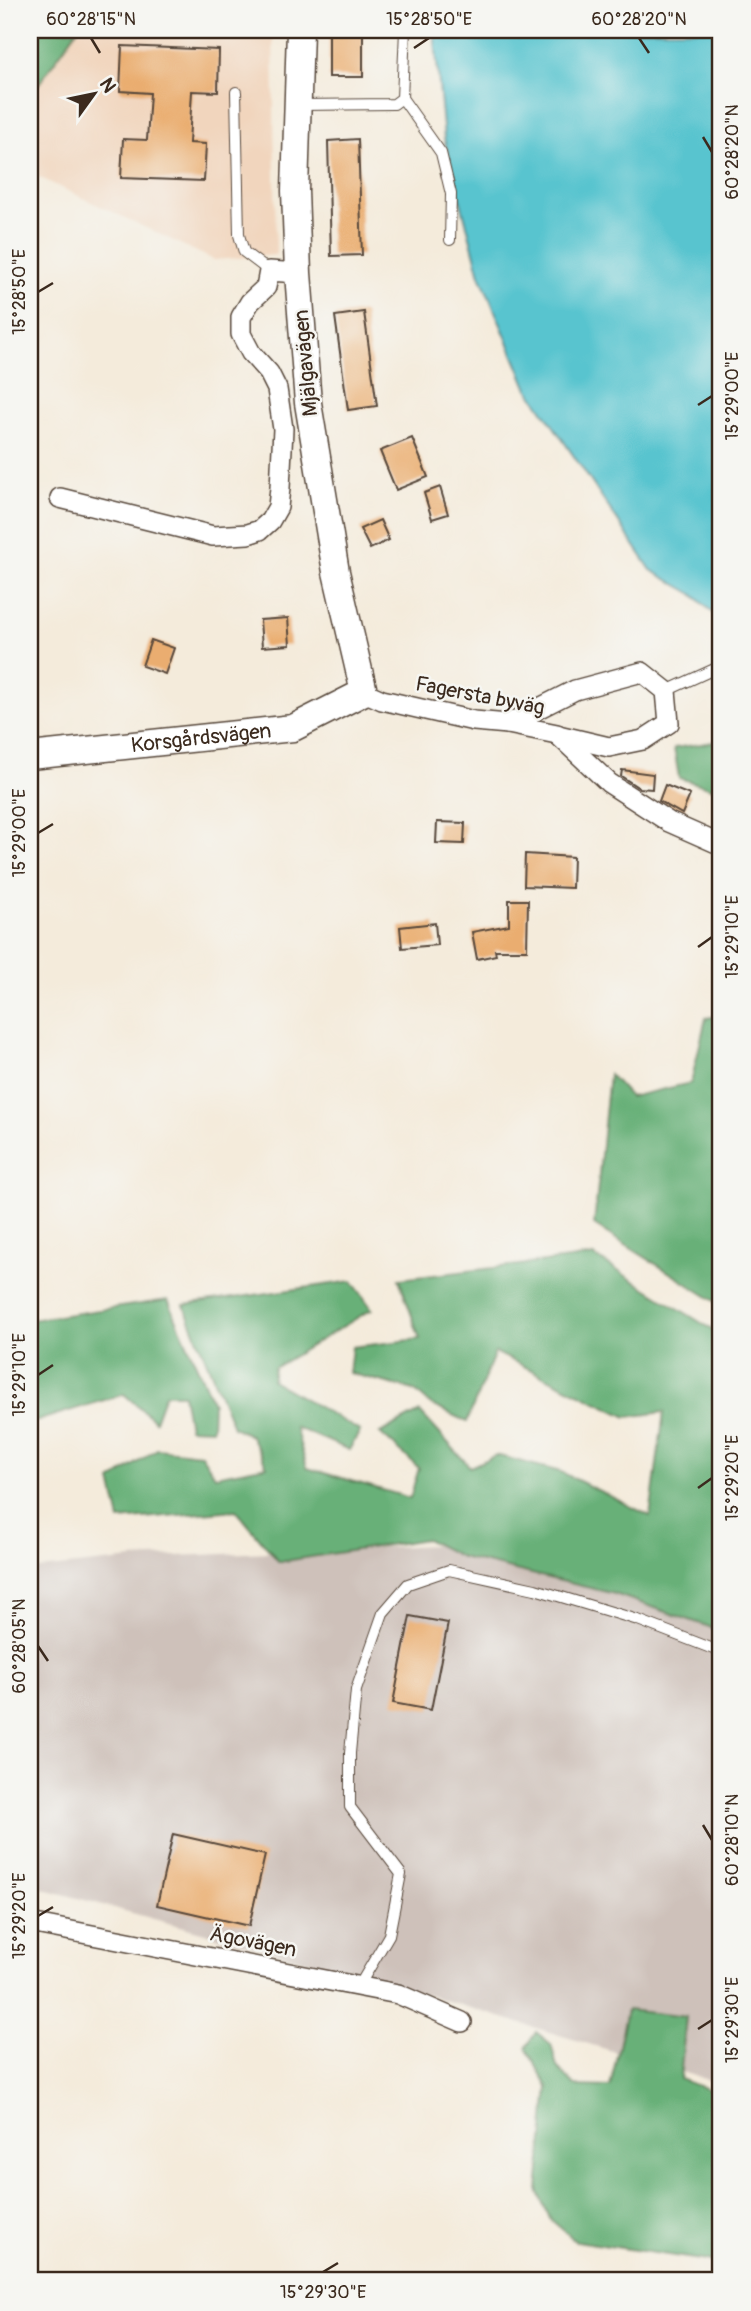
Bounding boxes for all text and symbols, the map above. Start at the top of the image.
text: 60°28'15"N [46,8,136,31]
text: 15°28'50"E [386,8,472,31]
text: 60°28'20"N [591,8,687,31]
north arrow [60,60,130,130]
text: N [94,73,121,97]
text: 60°28'20"N [721,104,744,200]
text: 15°28'50"E [8,249,31,335]
street label: Mjälgavägen [288,308,324,418]
text: 15°29'00"E [721,352,744,440]
street label: Fagersta byväg [413,670,547,722]
street label: Korsgårdsvägen [130,717,273,759]
text: 15°29'00"E [8,789,31,877]
text: 15°29'10"E [721,895,744,979]
text: 15°29'10"E [8,1333,31,1417]
text: 15°29'20"E [721,1435,744,1521]
text: 60°28'05"N [8,1599,31,1693]
text: 60°28'10"N [721,1794,744,1886]
text: 15°29'20"E [8,1873,31,1959]
street label: Ägovägen [207,1920,299,1964]
text: 15°29'30"E [721,1977,744,2063]
text: 15°29'30"E [280,2281,366,2304]

